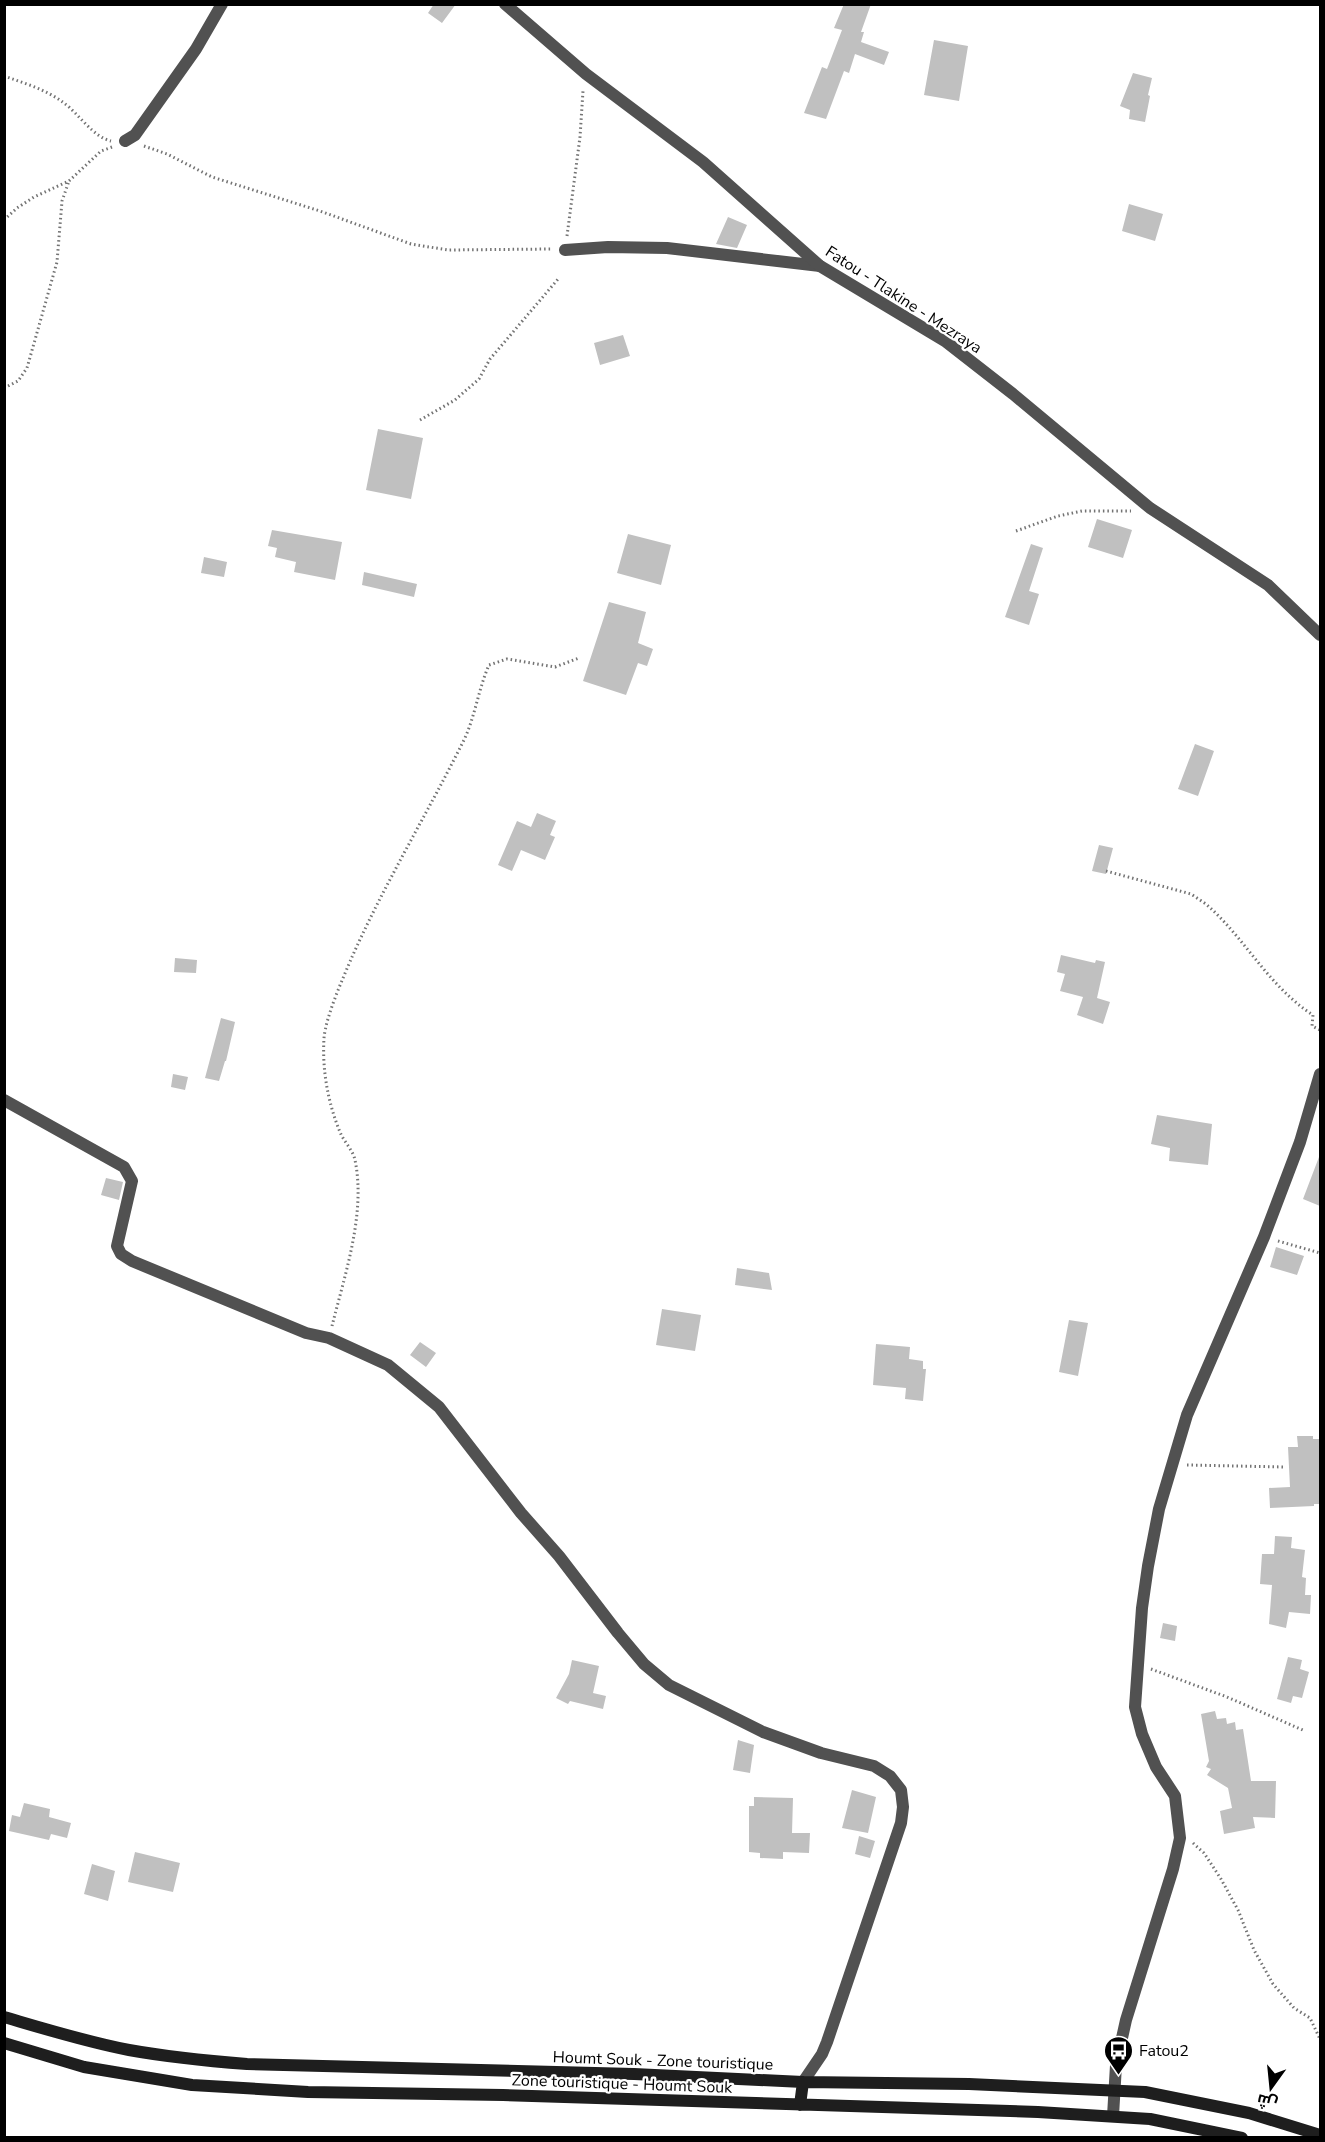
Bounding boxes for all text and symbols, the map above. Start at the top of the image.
street label: Fatou - Tlakine - Mezraya [821,241,986,359]
bus stop icon: Fatou2 [1102,2034,1134,2076]
place label: Fatou2 [1139,2040,1189,2062]
street label: Houmt Souk - Zone touristique [552,2046,774,2076]
north arrow [1241,2058,1301,2118]
street label: Zone touristique - Houmt Souk [511,2069,734,2099]
text: ش [1255,2088,1280,2115]

